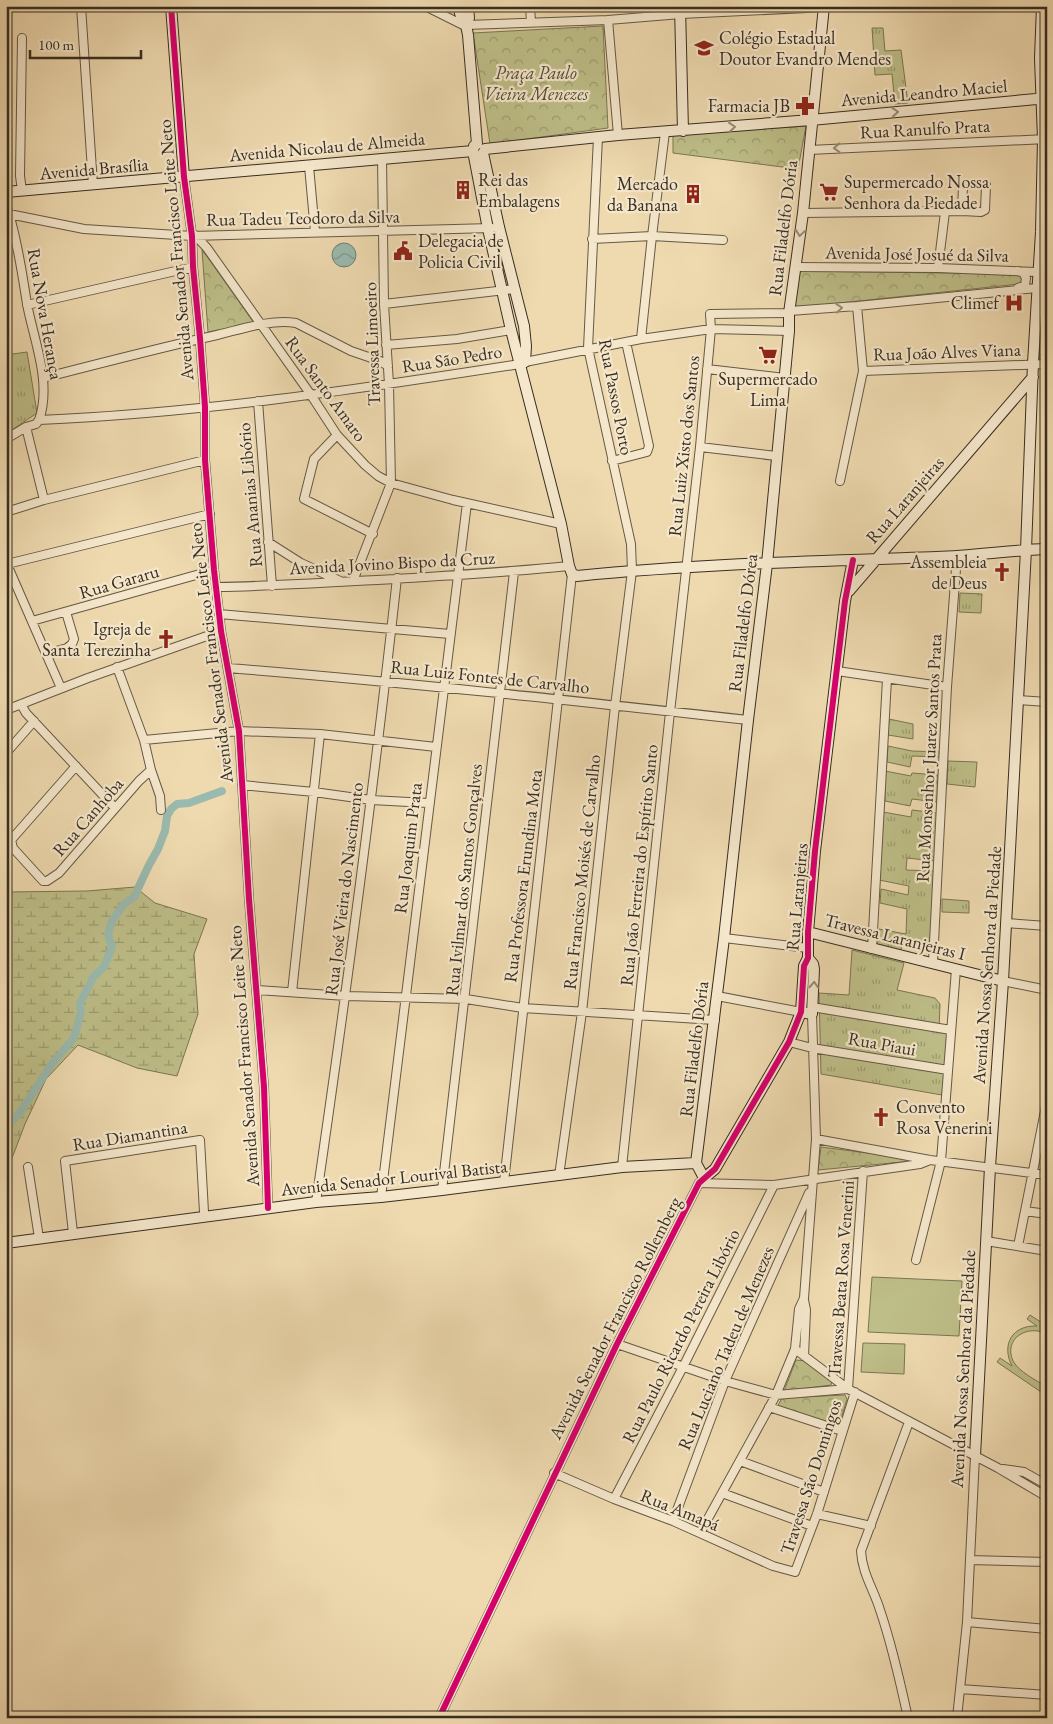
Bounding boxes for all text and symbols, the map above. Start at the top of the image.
place label: Colégio Estadual Doutor Evandro Mendes [719,26,891,70]
scale bar [30,28,141,60]
text: 100 m [38,35,75,54]
school or university icon: Colégio Estadual Doutor Evandro Mendes [693,37,715,59]
park label: Praça Paulo Vieira Menezes [484,61,589,105]
street label: Avenida Leandro Maciel [839,74,1008,111]
place label: Farmacia JB [708,94,790,117]
pharmacy icon: Farmacia JB [794,95,816,117]
one-way arrow [891,107,899,118]
street label: Rua Ranulfo Prata [859,114,991,143]
street label: Avenida Senador Francisco Leite Neto [153,118,198,383]
one-way arrow [728,121,736,132]
street label: Avenida Nicolau de Almeida [227,126,427,167]
one-way arrow [833,143,841,154]
street label: Avenida Brasília [37,152,150,185]
street label: Rua Filadelfo Dória [763,158,802,297]
place label: Rei das Embalagens [478,168,560,212]
place label: Supermercado Nossa Senhora da Piedade [844,170,990,214]
place label: Mercado da Banana [607,172,679,216]
building icon: Rei das Embalagens [452,179,474,201]
supermarket icon: Supermercado Nossa Senhora da Piedade [818,181,840,203]
building icon: Mercado da Banana [682,183,704,205]
street label: Rua Tadeu Teodoro da Silva [206,204,401,231]
place label: Delegacia de Policia Civil [418,229,504,273]
one-way arrow [796,229,806,237]
public building icon: Delegacia de Policia Civil [392,240,414,262]
street label: Avenida José Josué da Silva [824,240,1010,267]
street label: Rua Nova Herança [23,246,69,382]
street label: Travessa Limoeiro [358,281,385,406]
place label: Climef [951,291,1001,314]
hospital icon: Climef [1003,292,1025,314]
one-way arrow [835,302,843,313]
street label: Rua Santo Amaro [280,331,372,446]
street label: Rua Passos Porto [594,337,639,457]
street label: Rua João Alves Viana [873,337,1022,366]
street label: Rua São Pedro [400,339,504,378]
supermarket icon: Supermercado Lima [757,344,779,366]
street label: Rua Luiz Xisto dos Santos [663,354,704,538]
place label: Supermercado Lima [718,367,818,411]
street label: Rua Ananias Libório [232,422,267,568]
street label: Rua Laranjeiras [861,451,949,548]
street label: Avenida Senador Francisco Leite Neto [183,521,238,786]
street label: Avenida Jovino Bispo da Cruz [287,546,496,579]
place label: Assembleia de Deus [909,550,988,594]
street label: Rua Filadelfo Dórea [723,552,762,693]
street label: Rua Gararu [76,559,162,604]
church icon: Assembleia de Deus [991,561,1013,583]
place label: Igreja de Santa Terezinha [42,617,152,661]
church icon: Igreja de Santa Terezinha [155,628,177,650]
street label: Rua Monsenhor Juarez Santos Prata [911,632,947,883]
street label: Rua Luiz Fontes de Carvalho [389,655,591,698]
street label: Rua João Ferreira do Espírito Santo [614,743,663,987]
street label: Rua Francisco Moisés de Carvalho [558,753,605,991]
street label: Rua Ivilmar dos Santos Gonçalves [440,762,487,997]
street label: Rua Professora Erundina Mota [498,767,547,984]
street label: Rua Canhoba [47,772,129,861]
street label: Rua Joaquim Prata [388,780,427,915]
street label: Rua José Vieira do Nascimento [319,781,368,997]
street label: Rua Laranjeiras [780,842,813,952]
street label: Avenida Nossa Senhora da Piedade [967,845,1006,1086]
street label: Travessa Laranjeiras I [822,908,968,965]
street label: Avenida Senador Francisco Leite Neto [223,924,264,1189]
street label: Rua Filadelfo Dória [674,979,713,1118]
one-way arrow [808,981,819,989]
street label: Rua Piaui [846,1026,918,1061]
place label: Convento Rosa Venerini [896,1095,993,1139]
church icon: Convento Rosa Venerini [870,1106,892,1128]
street label: Rua Diamantina [71,1115,190,1156]
street label: Avenida Senador Lourival Batista [279,1154,509,1201]
street label: Travessa Beata Rosa Venerini [822,1179,859,1378]
street label: Avenida Senador Francisco Rollemberg [543,1192,686,1444]
street label: Rua Paulo Ricardo Pereira Libório [616,1225,745,1447]
street label: Rua Luciano Tadeu de Menezes [672,1242,779,1453]
street label: Avenida Nossa Senhora da Piedade [945,1249,980,1490]
street label: Travessa São Domingos [775,1397,846,1557]
street label: Rua Amapá [637,1483,724,1536]

